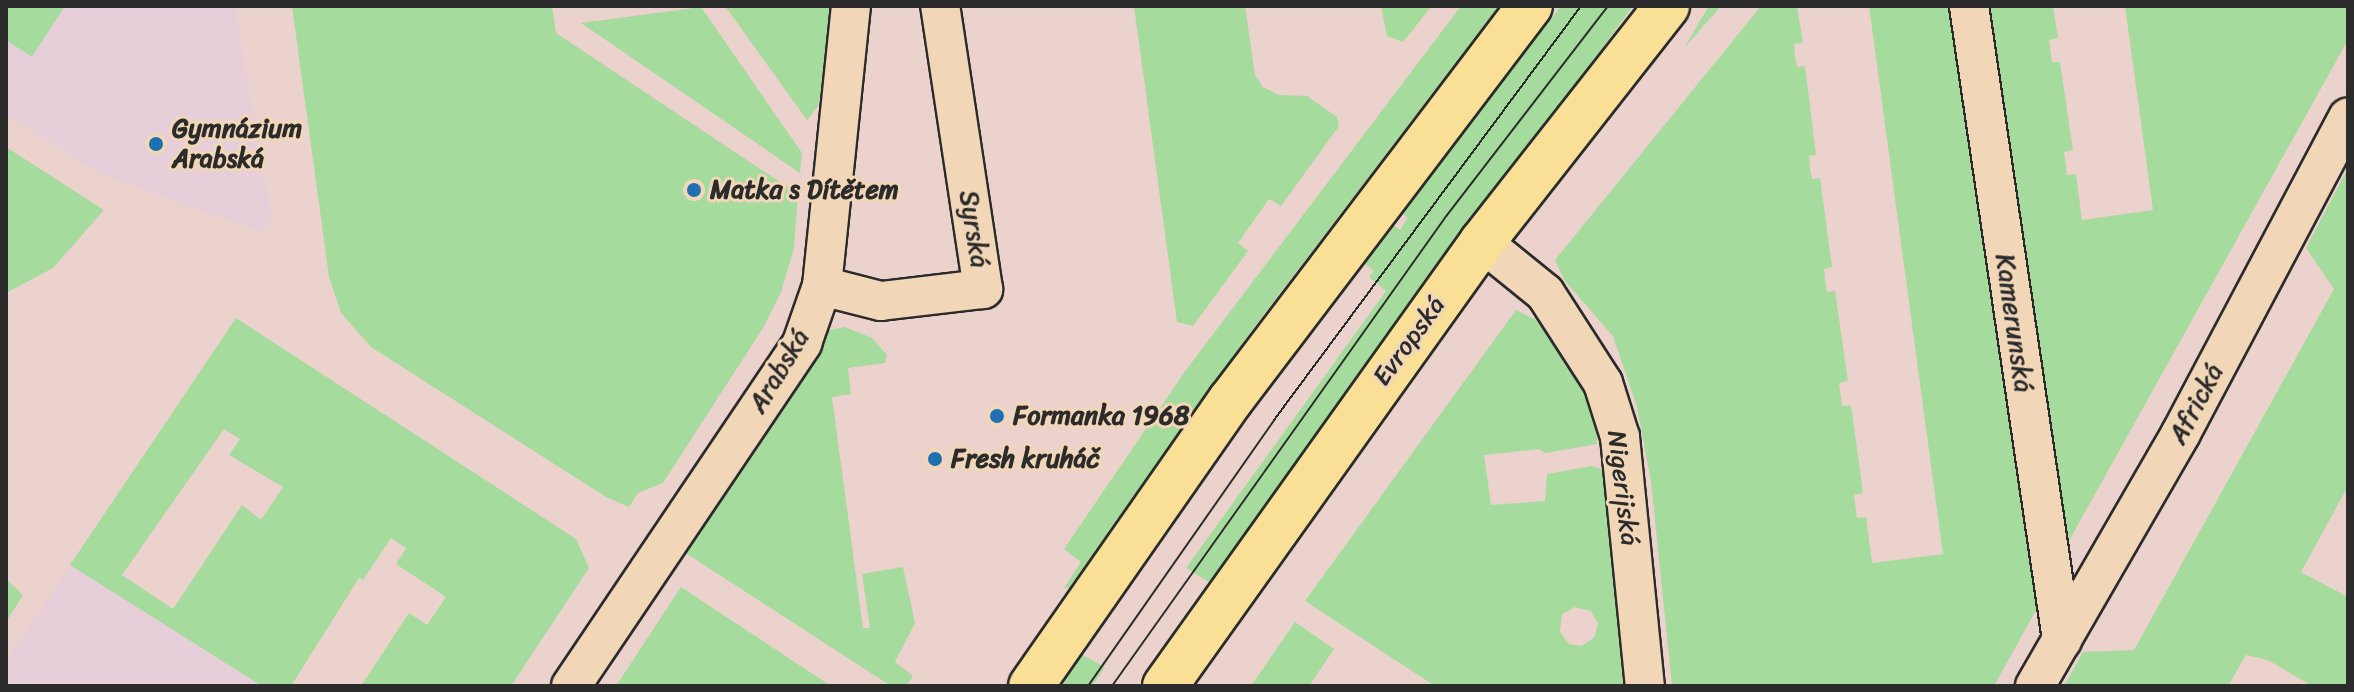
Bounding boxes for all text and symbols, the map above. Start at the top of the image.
place label: Gymnázium Arabská [172,113,302,174]
marker: Gymnázium Arabská [147,135,165,153]
place label: Matka s Dítětem [710,174,900,206]
marker: Matka s Dítětem [685,181,703,199]
street label: Syrská [952,188,996,270]
street label: Kamerunská [1989,252,2039,394]
street label: Evropská [1366,290,1452,392]
street label: Arabská [742,323,816,419]
street label: Africká [2162,359,2230,449]
place label: Formanka 1968 [1013,400,1189,432]
marker: Formanka 1968 [988,407,1006,425]
street label: Nigerijská [1600,429,1646,547]
place label: Fresh kruháč [951,443,1100,475]
marker: Fresh kruháč [926,450,944,468]

